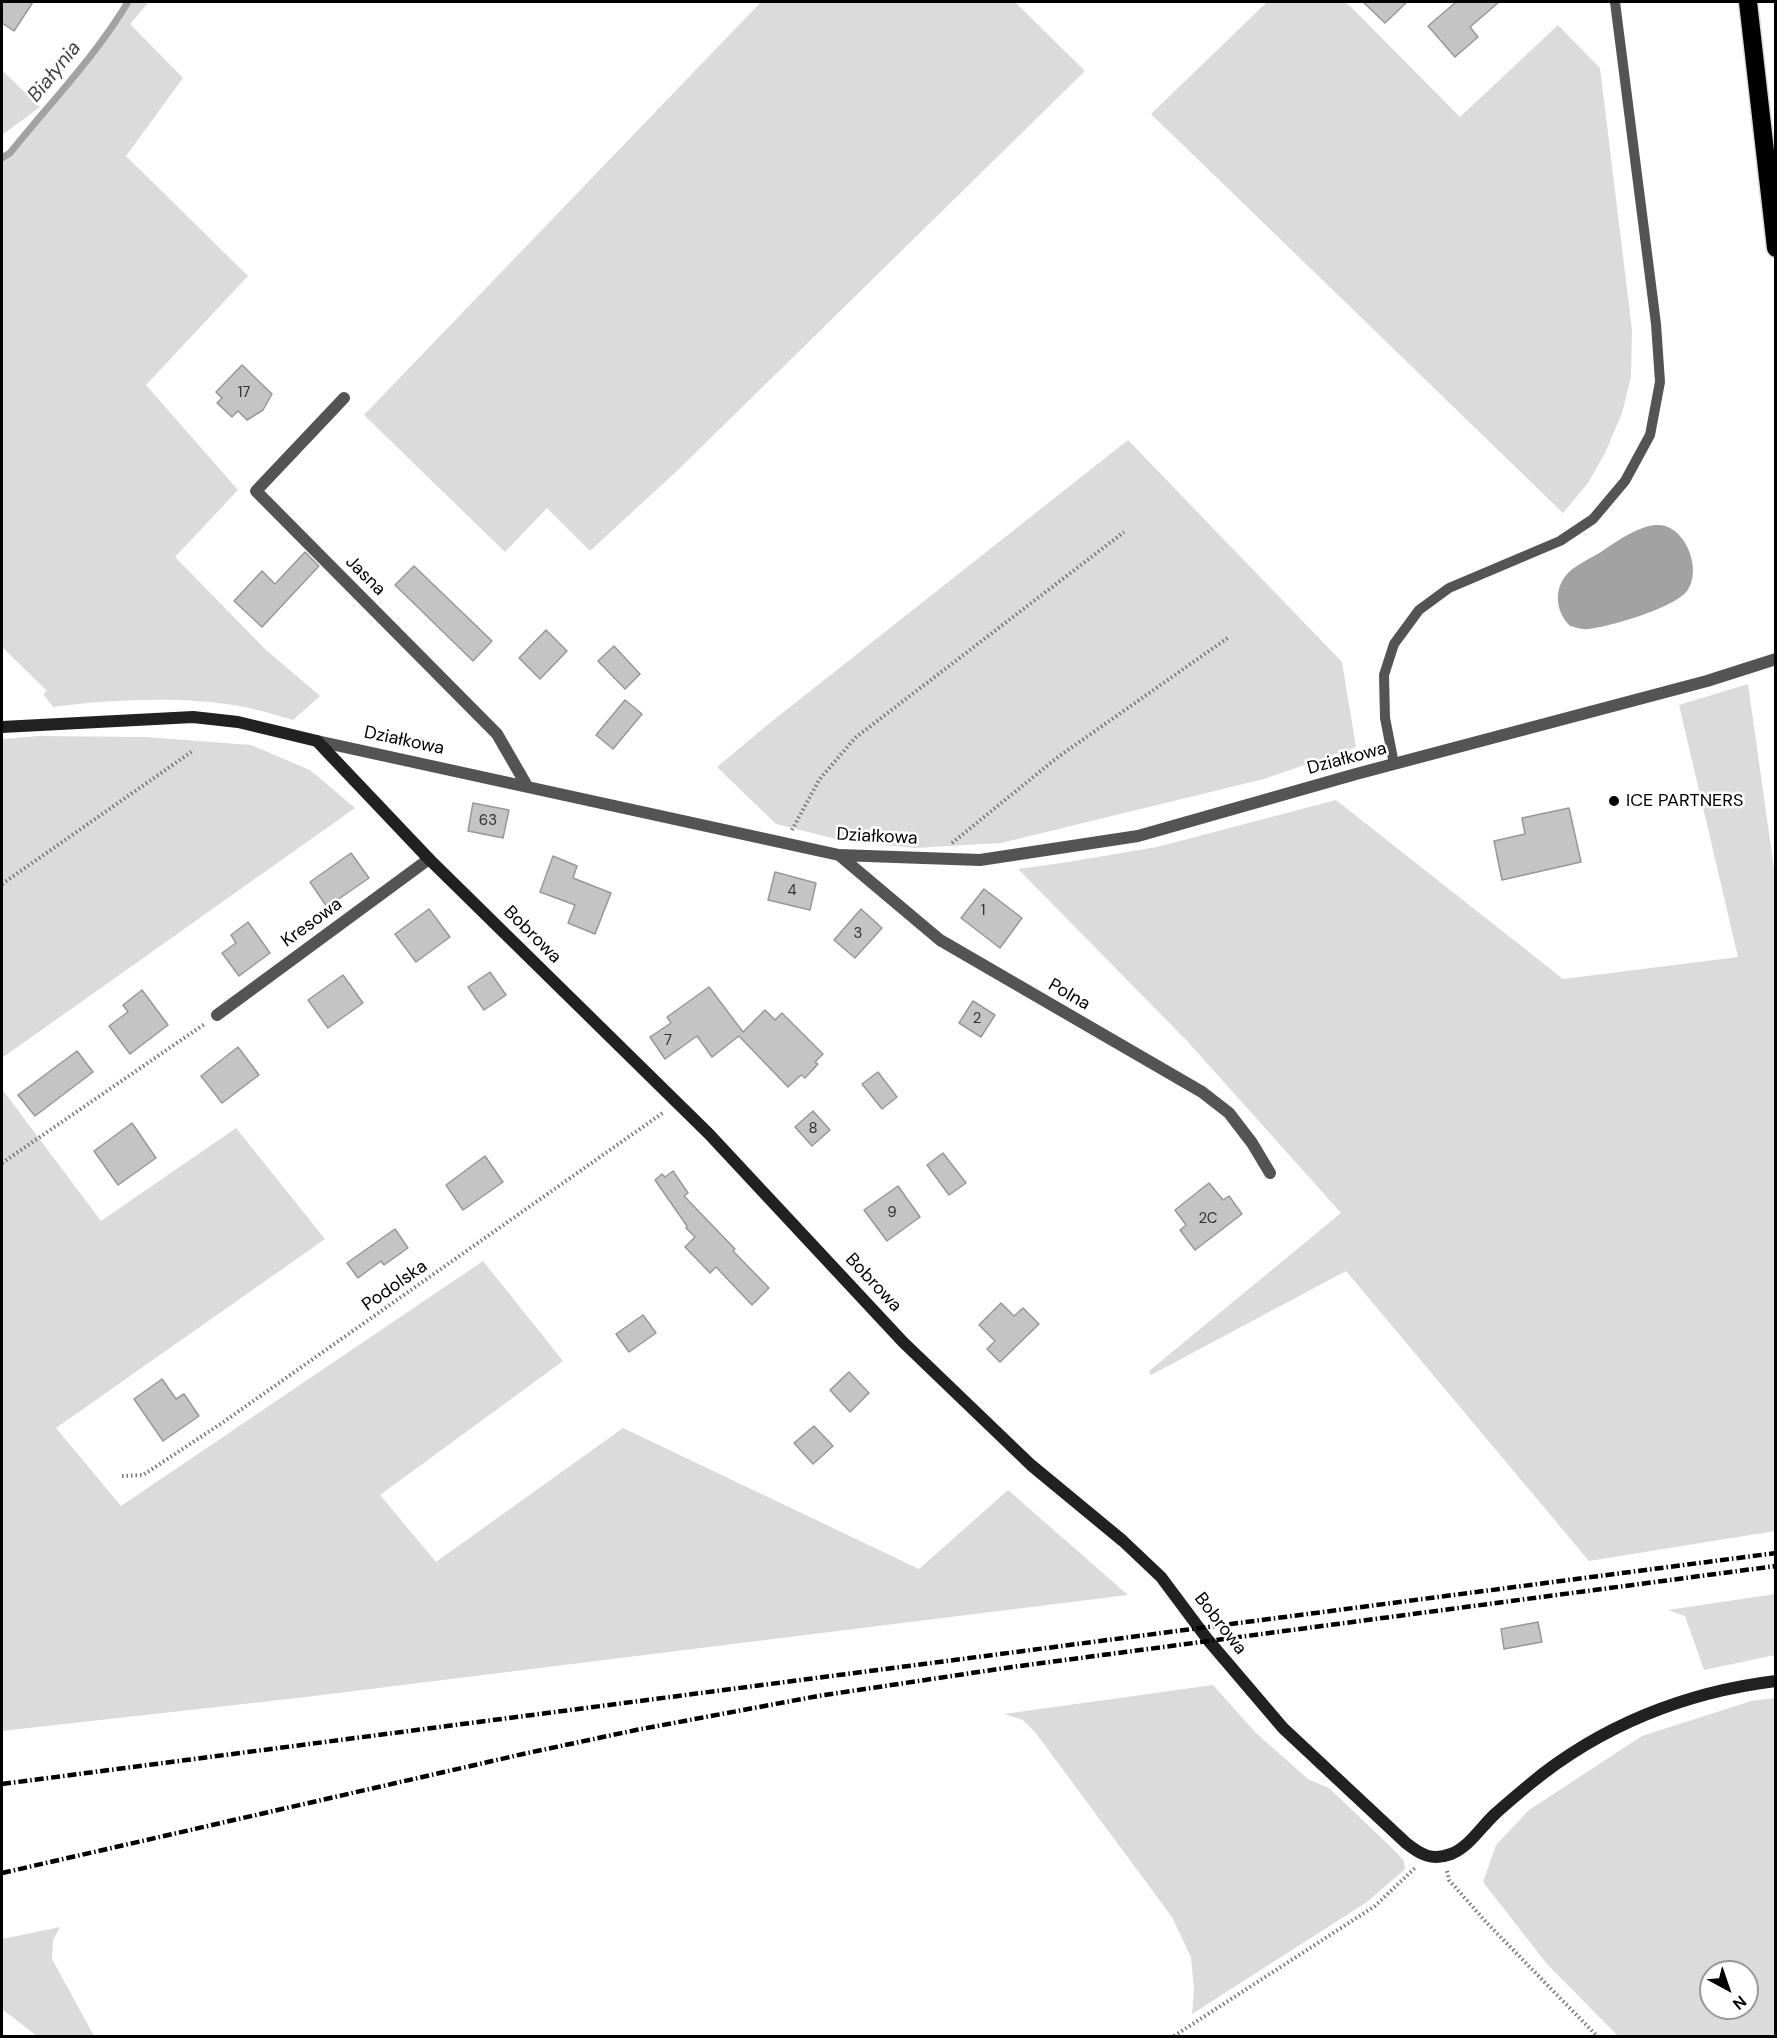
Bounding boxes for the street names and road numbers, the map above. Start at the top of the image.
street label: Jasna [340,551,390,601]
street label: Działkowa [362,722,446,760]
street label: Działkowa [1305,738,1389,780]
street label: Działkowa [836,824,918,850]
street label: Kresowa [277,894,347,952]
street label: Bobrowa [499,902,565,968]
street label: Polna [1044,974,1094,1016]
street label: Bobrowa [840,1249,906,1317]
street label: Podolska [358,1256,432,1316]
street label: Bobrowa [1189,1589,1251,1659]

